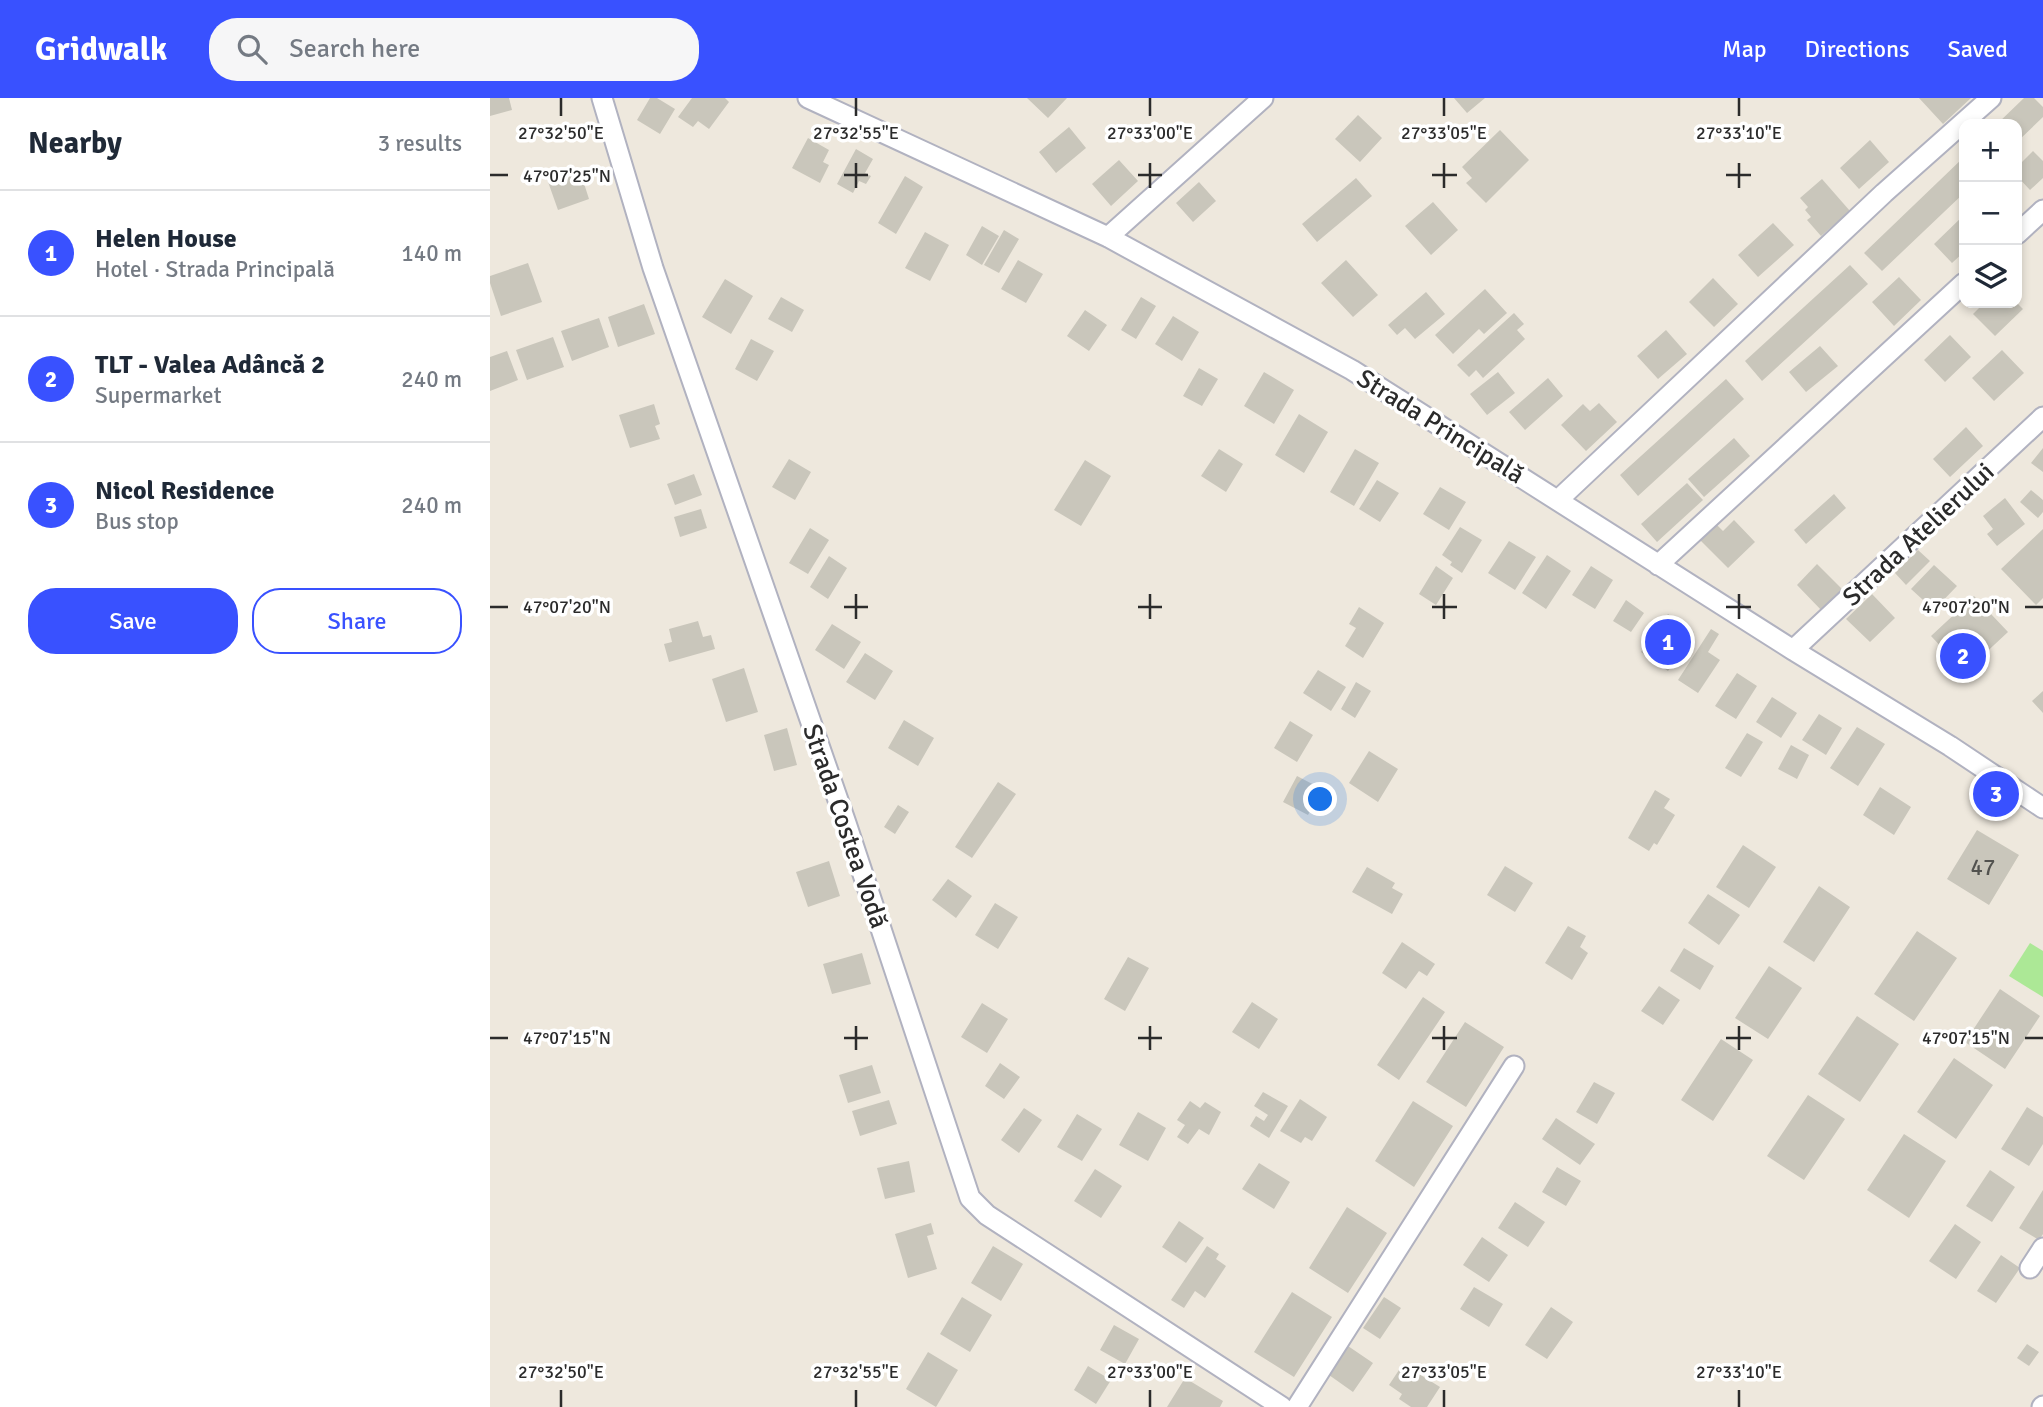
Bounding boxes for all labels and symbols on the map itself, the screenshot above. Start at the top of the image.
text: 27°32'50"E [518,122,604,144]
text: 27°32'55"E [813,122,899,144]
text: 27°33'00"E [1107,122,1193,144]
text: 27°33'05"E [1401,122,1487,144]
text: 27°33'10"E [1696,122,1782,144]
text: 47°07'25"N [523,165,611,187]
street label: Strada Principală [1351,362,1530,491]
street label: Strada Atelierului [1836,456,2001,613]
text: 47°07'20"N [523,596,611,618]
text: 47°07'20"N [1922,596,2010,618]
pin: 1 [1645,616,1691,668]
pin: 2 [1940,630,1986,682]
street label: Strada Costea Vodă [795,720,895,933]
pin: 3 [1973,768,2019,820]
your location [1303,782,1337,816]
house number: 47 [1971,853,1995,882]
text: 47°07'15"N [523,1027,611,1049]
text: 47°07'15"N [1922,1027,2010,1049]
text: 27°32'50"E [518,1361,604,1383]
text: 27°32'55"E [813,1361,899,1383]
text: 27°33'00"E [1107,1361,1193,1383]
text: 27°33'05"E [1401,1361,1487,1383]
text: 27°33'10"E [1696,1361,1782,1383]

